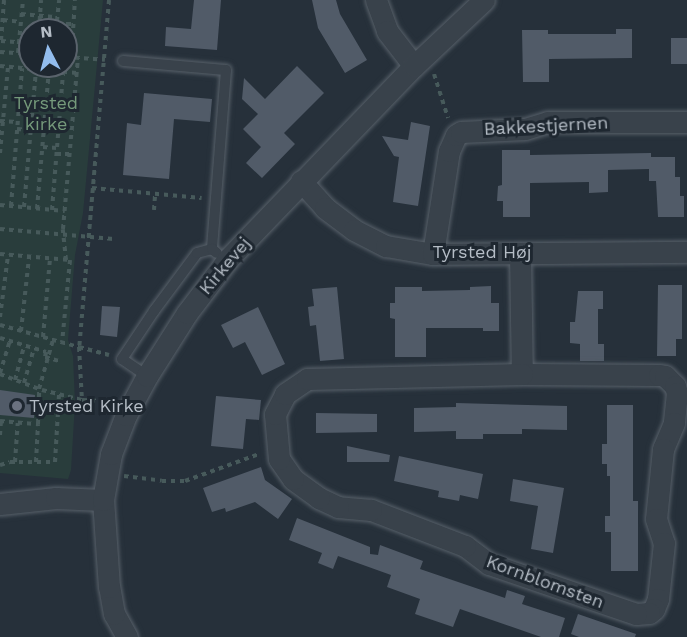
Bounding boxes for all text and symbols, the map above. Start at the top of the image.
north arrow [18,18,78,78]
text: N [39,22,53,42]
park label: Tyrsted kirke [14,93,78,136]
street label: Bakkestjernen [483,112,609,140]
street label: Kirkevej [195,233,255,299]
street label: Tyrsted Høj [432,241,532,263]
place label: Tyrsted Kirke [29,395,144,417]
marker: Tyrsted Kirke [10,399,24,413]
street label: Kornblomsten [483,551,607,613]

